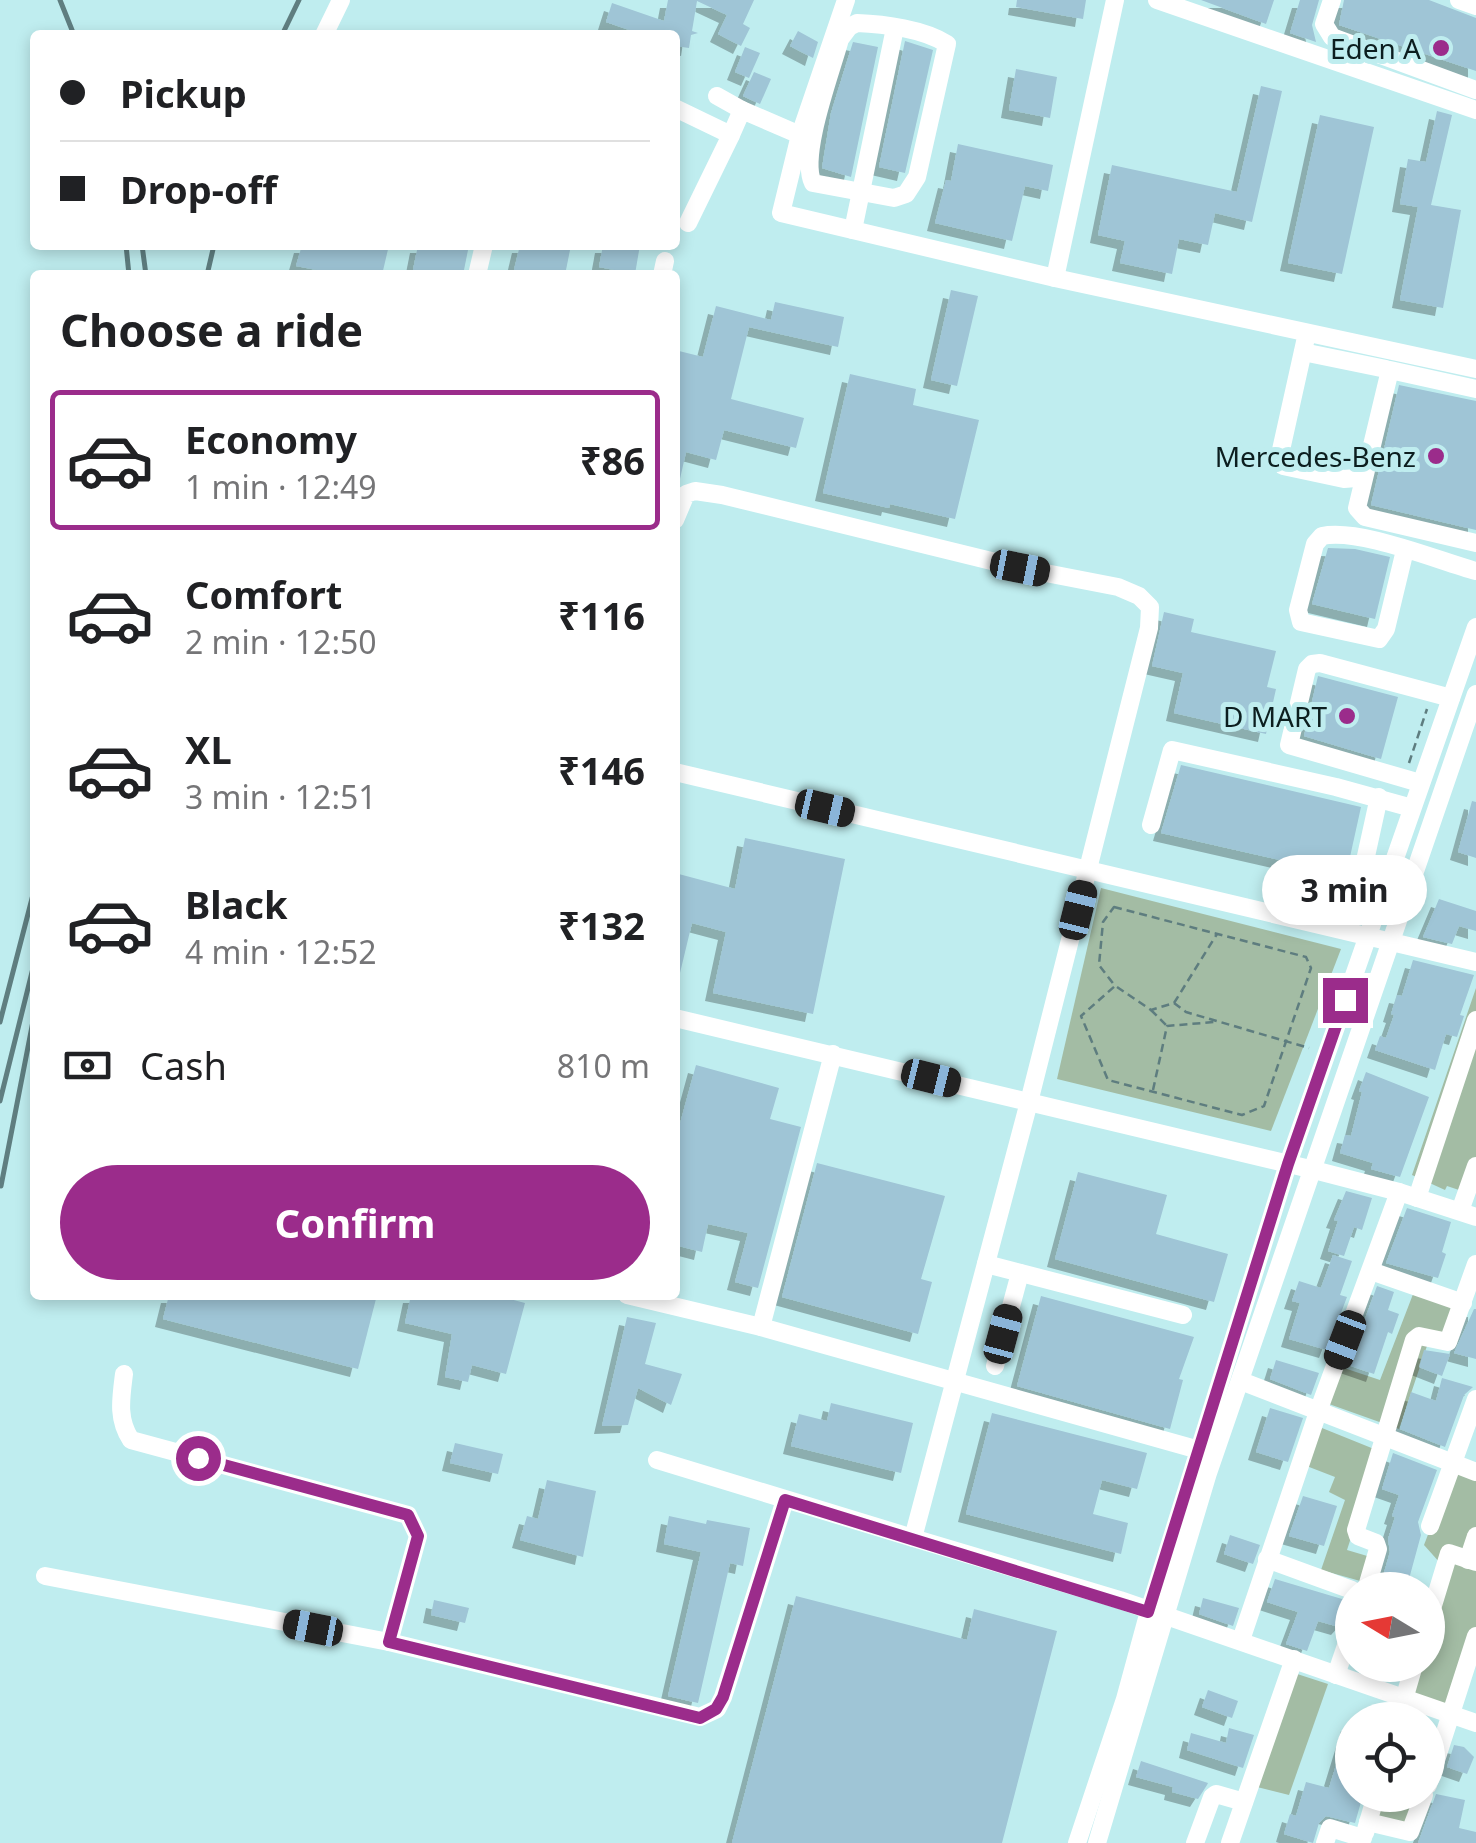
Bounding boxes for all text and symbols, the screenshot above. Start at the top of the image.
place label: Eden A [1330,29,1421,67]
marker: Eden A [1430,37,1452,59]
text: Pickup [120,67,247,119]
text: Drop-off [120,163,277,215]
text: Choose a ride [60,299,363,360]
text: Economy [185,413,357,465]
icon: car [65,415,155,505]
text: ₹86 [580,434,645,486]
place label: Mercedes-Benz [1215,437,1416,475]
marker: Mercedes-Benz [1425,445,1447,467]
text: 1 min · 12:49 [185,465,377,508]
car [988,548,1052,588]
text: Comfort [185,568,342,620]
icon: car [65,570,155,660]
text: ₹116 [558,589,645,641]
text: 2 min · 12:50 [185,620,377,663]
place label: D MART [1223,697,1327,735]
marker: D MART [1336,705,1358,727]
text: XL [185,723,232,775]
icon: car [65,725,155,815]
text: ₹146 [558,744,645,796]
text: 3 min · 12:51 [185,775,377,818]
car [792,787,858,829]
callout: 3 min [1262,855,1428,925]
text: 3 min [1300,868,1389,911]
car [1056,877,1100,943]
text: Black [185,878,288,930]
icon: car [65,880,155,970]
text: ₹132 [558,899,645,951]
text: 4 min · 12:52 [185,930,377,973]
route end [1323,978,1368,1023]
icon: cash [60,1038,115,1093]
text: Cash [140,1039,227,1091]
text: 810 m [557,1044,650,1087]
car [898,1056,964,1100]
button: Confirm [60,1165,650,1280]
car [981,1301,1025,1367]
car [1320,1307,1370,1373]
route start [176,1436,221,1481]
north arrow [1335,1572,1445,1682]
map controls [1335,1572,1445,1812]
car [281,1608,345,1648]
button: locate [1335,1702,1445,1812]

